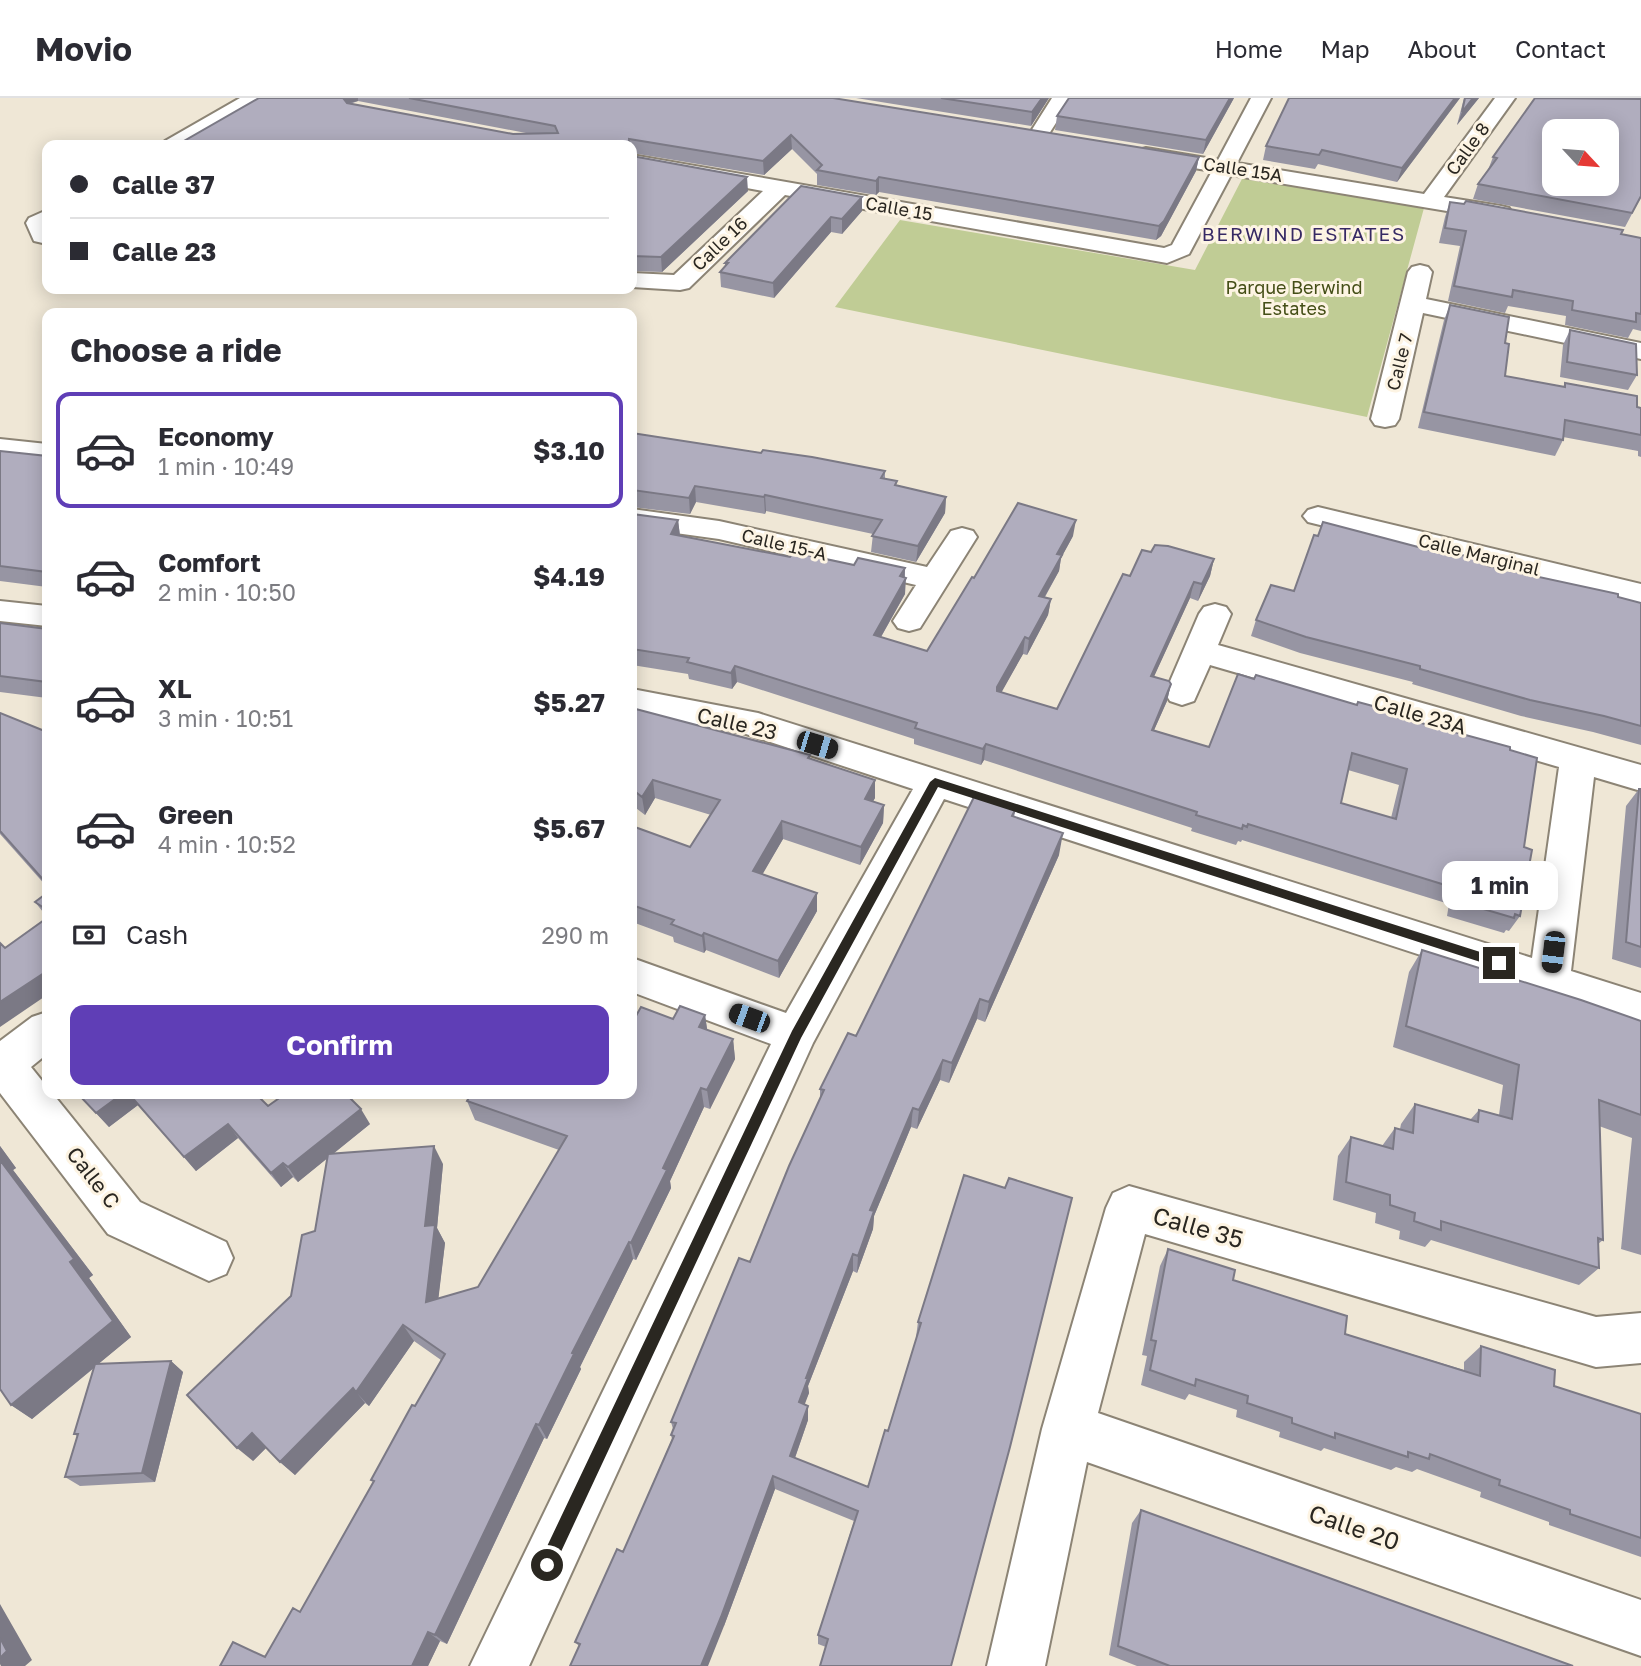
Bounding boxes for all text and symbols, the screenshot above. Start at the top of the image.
text: Movio [35,29,132,68]
text: Home [1215,34,1283,63]
text: Map [1321,34,1370,63]
text: About [1408,34,1477,63]
text: Contact [1515,34,1606,63]
street label: Calle 8 [1441,118,1494,179]
north arrow [1542,119,1619,196]
map controls [1542,119,1619,196]
street label: Calle 15A [1202,152,1284,186]
text: Calle 37 [112,169,215,200]
street label: Calle 15 [864,191,935,225]
street label: Calle 16 [687,212,752,275]
district label: BERWIND ESTATES [1202,222,1406,245]
text: Calle 23 [112,236,216,267]
park label: Parque Berwind Estates [1226,276,1362,319]
text: Choose a ride [70,331,282,369]
street label: Calle 7 [1381,331,1417,393]
icon: car [74,419,137,482]
text: Economy [158,421,274,452]
text: $3.10 [533,435,605,466]
text: 1 min · 10:49 [158,452,294,480]
street label: Calle 15-A [739,524,829,565]
street label: Calle Marginal [1416,528,1542,580]
icon: car [74,545,137,608]
text: Comfort [158,547,261,578]
text: $4.19 [533,561,605,592]
text: 2 min · 10:50 [158,578,296,606]
icon: car [74,671,137,734]
text: XL [158,673,192,704]
text: $5.27 [533,687,605,718]
street label: Calle 23A [1371,688,1470,740]
street label: Calle 23 [695,701,780,745]
text: 3 min · 10:51 [158,704,293,732]
car [794,729,841,761]
icon: car [74,797,137,860]
text: Green [158,799,233,830]
text: $5.67 [533,813,605,844]
text: 4 min · 10:52 [158,830,296,858]
callout: 1 min [1441,862,1557,910]
text: 1 min [1471,871,1529,899]
icon: cash [70,916,108,954]
text: Cash [126,919,188,950]
text: 290 m [541,921,609,949]
car [1541,930,1566,974]
route end [1483,947,1515,979]
car [726,1001,773,1035]
button: Confirm [70,1005,609,1085]
street label: Calle C [62,1141,126,1213]
street label: Calle 35 [1150,1200,1247,1253]
street label: Calle 20 [1305,1498,1404,1556]
route start [531,1549,563,1581]

